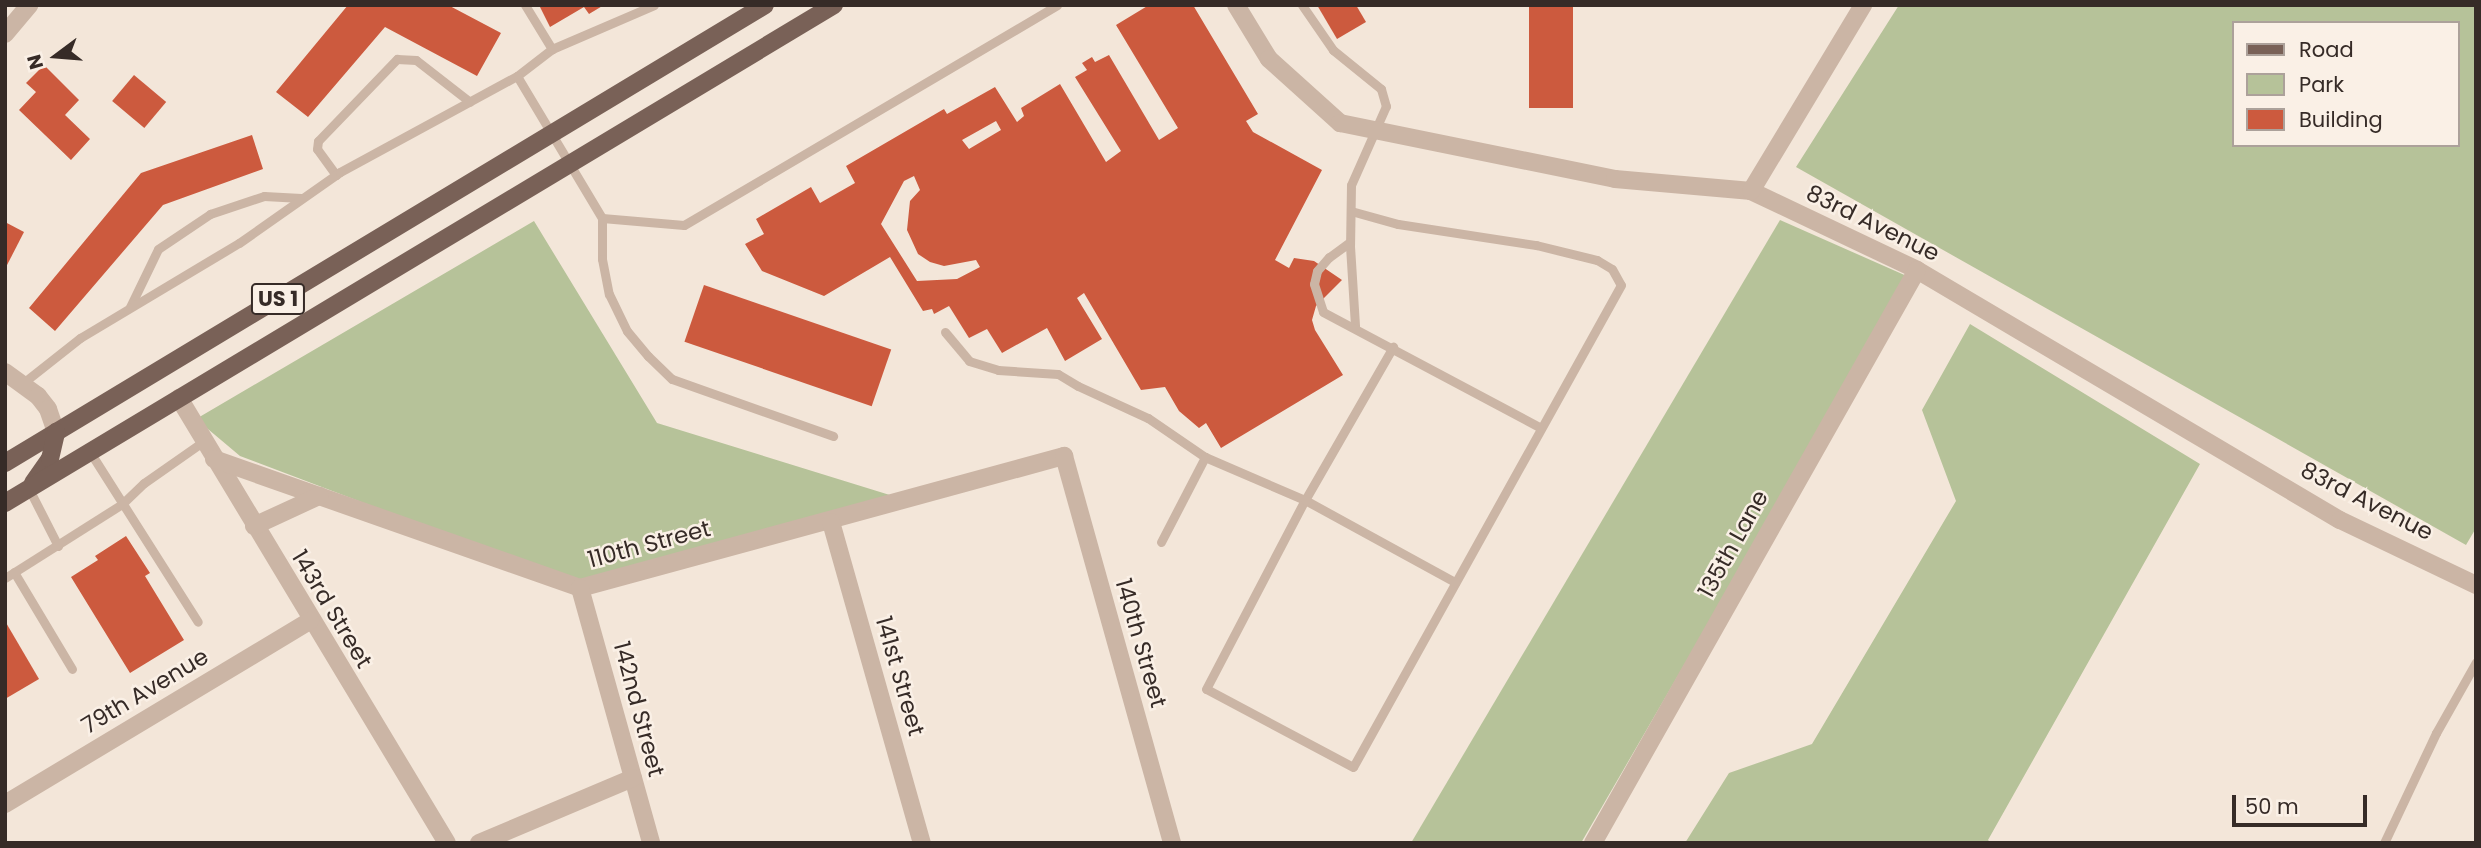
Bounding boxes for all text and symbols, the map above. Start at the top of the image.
north arrow [21,21,91,91]
legend [2232,21,2460,147]
text: Road [2299,35,2354,64]
text: N [20,51,50,73]
text: Park [2299,70,2344,99]
text: Building [2299,105,2383,134]
street label: 83rd Avenue [1802,179,1944,267]
road number: US 1 [250,282,306,316]
street label: 83rd Avenue [2296,456,2438,546]
street label: 135th Lane [1692,485,1774,603]
street label: 110th Street [585,514,713,574]
street label: 143rd Street [286,545,378,673]
street label: 140th Street [1109,575,1173,711]
street label: 141st Street [870,613,930,739]
street label: 142nd Street [608,638,670,780]
street label: 79th Avenue [77,642,213,740]
scale bar [2236,782,2371,826]
text: 50 m [2245,792,2299,821]

